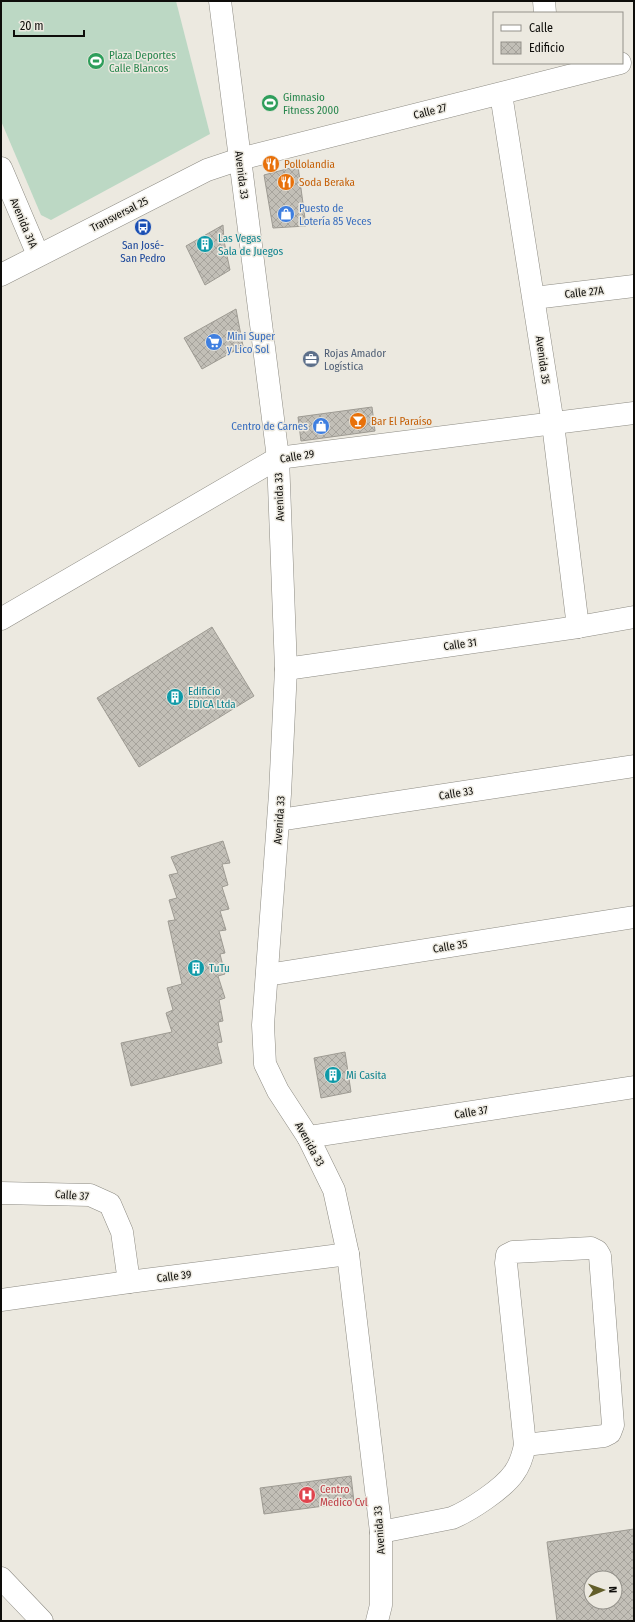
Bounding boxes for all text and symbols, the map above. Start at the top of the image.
scale bar [14,12,84,38]
legend [493,12,623,64]
text: 20 m [20,19,44,33]
text: Calle [529,21,553,35]
text: Edificio [529,41,565,55]
place label: Plaza Deportes Calle Blancos [109,49,176,75]
sports icon: Plaza Deportes Calle Blancos [86,51,106,71]
place label: Gimnasio Fitness 2000 [283,91,339,117]
sports icon: Gimnasio Fitness 2000 [260,93,280,113]
street label: Calle 27 [412,101,449,122]
street label: Avenida 33 [232,150,251,200]
restaurant icon: Pollolandia [261,154,281,174]
place label: Pollolandia [284,158,335,171]
restaurant icon: Soda Beraka [276,172,296,192]
place label: Soda Beraka [299,176,355,189]
street label: Transversal 25 [88,194,150,235]
street label: Avenida 31A [7,196,40,250]
place label: Puesto de Lotería 85 Veces [299,202,372,228]
shop icon: Puesto de Lotería 85 Veces [276,204,296,224]
bus stop icon: San José- San Pedro [133,217,153,237]
place label: Las Vegas Sala de Juegos [218,232,283,258]
building icon: Las Vegas Sala de Juegos [195,234,215,254]
place label: San José- San Pedro [120,239,166,265]
street label: Calle 27A [564,284,604,301]
place label: Mini Super y Lico Sol [227,330,275,356]
supermarket icon: Mini Super y Lico Sol [204,332,224,352]
street label: Avenida 35 [533,335,552,385]
place label: Rojas Amador Logística [324,347,386,373]
office icon: Rojas Amador Logística [301,349,321,369]
bar icon: Bar El Paraíso [348,411,368,431]
place label: Bar El Paraíso [371,415,432,428]
shop icon: Centro de Carnes [311,416,331,436]
place label: Centro de Carnes [231,420,308,433]
street label: Calle 29 [279,447,315,466]
street label: Avenida 33 [272,473,287,521]
street label: Calle 31 [443,636,478,653]
place label: Edificio EDICA Ltda [188,685,236,711]
building icon: Edificio EDICA Ltda [165,687,185,707]
street label: Calle 33 [438,784,474,803]
street label: Avenida 33 [271,795,288,845]
street label: Calle 35 [432,937,468,956]
building icon: TuTu [186,958,206,978]
place label: TuTu [209,962,230,975]
building icon: Mi Casita [323,1065,343,1085]
place label: Mi Casita [346,1069,386,1082]
street label: Calle 37 [453,1103,489,1122]
street label: Avenida 33 [292,1120,327,1169]
street label: Calle 37 [55,1188,90,1203]
street label: Calle 39 [156,1268,192,1285]
place label: Centro Medico Cvl [320,1483,368,1509]
hospital icon: Centro Medico Cvl [297,1485,317,1505]
street label: Avenida 33 [371,1505,388,1555]
north arrow [583,1570,623,1610]
text: N [606,1586,619,1593]

